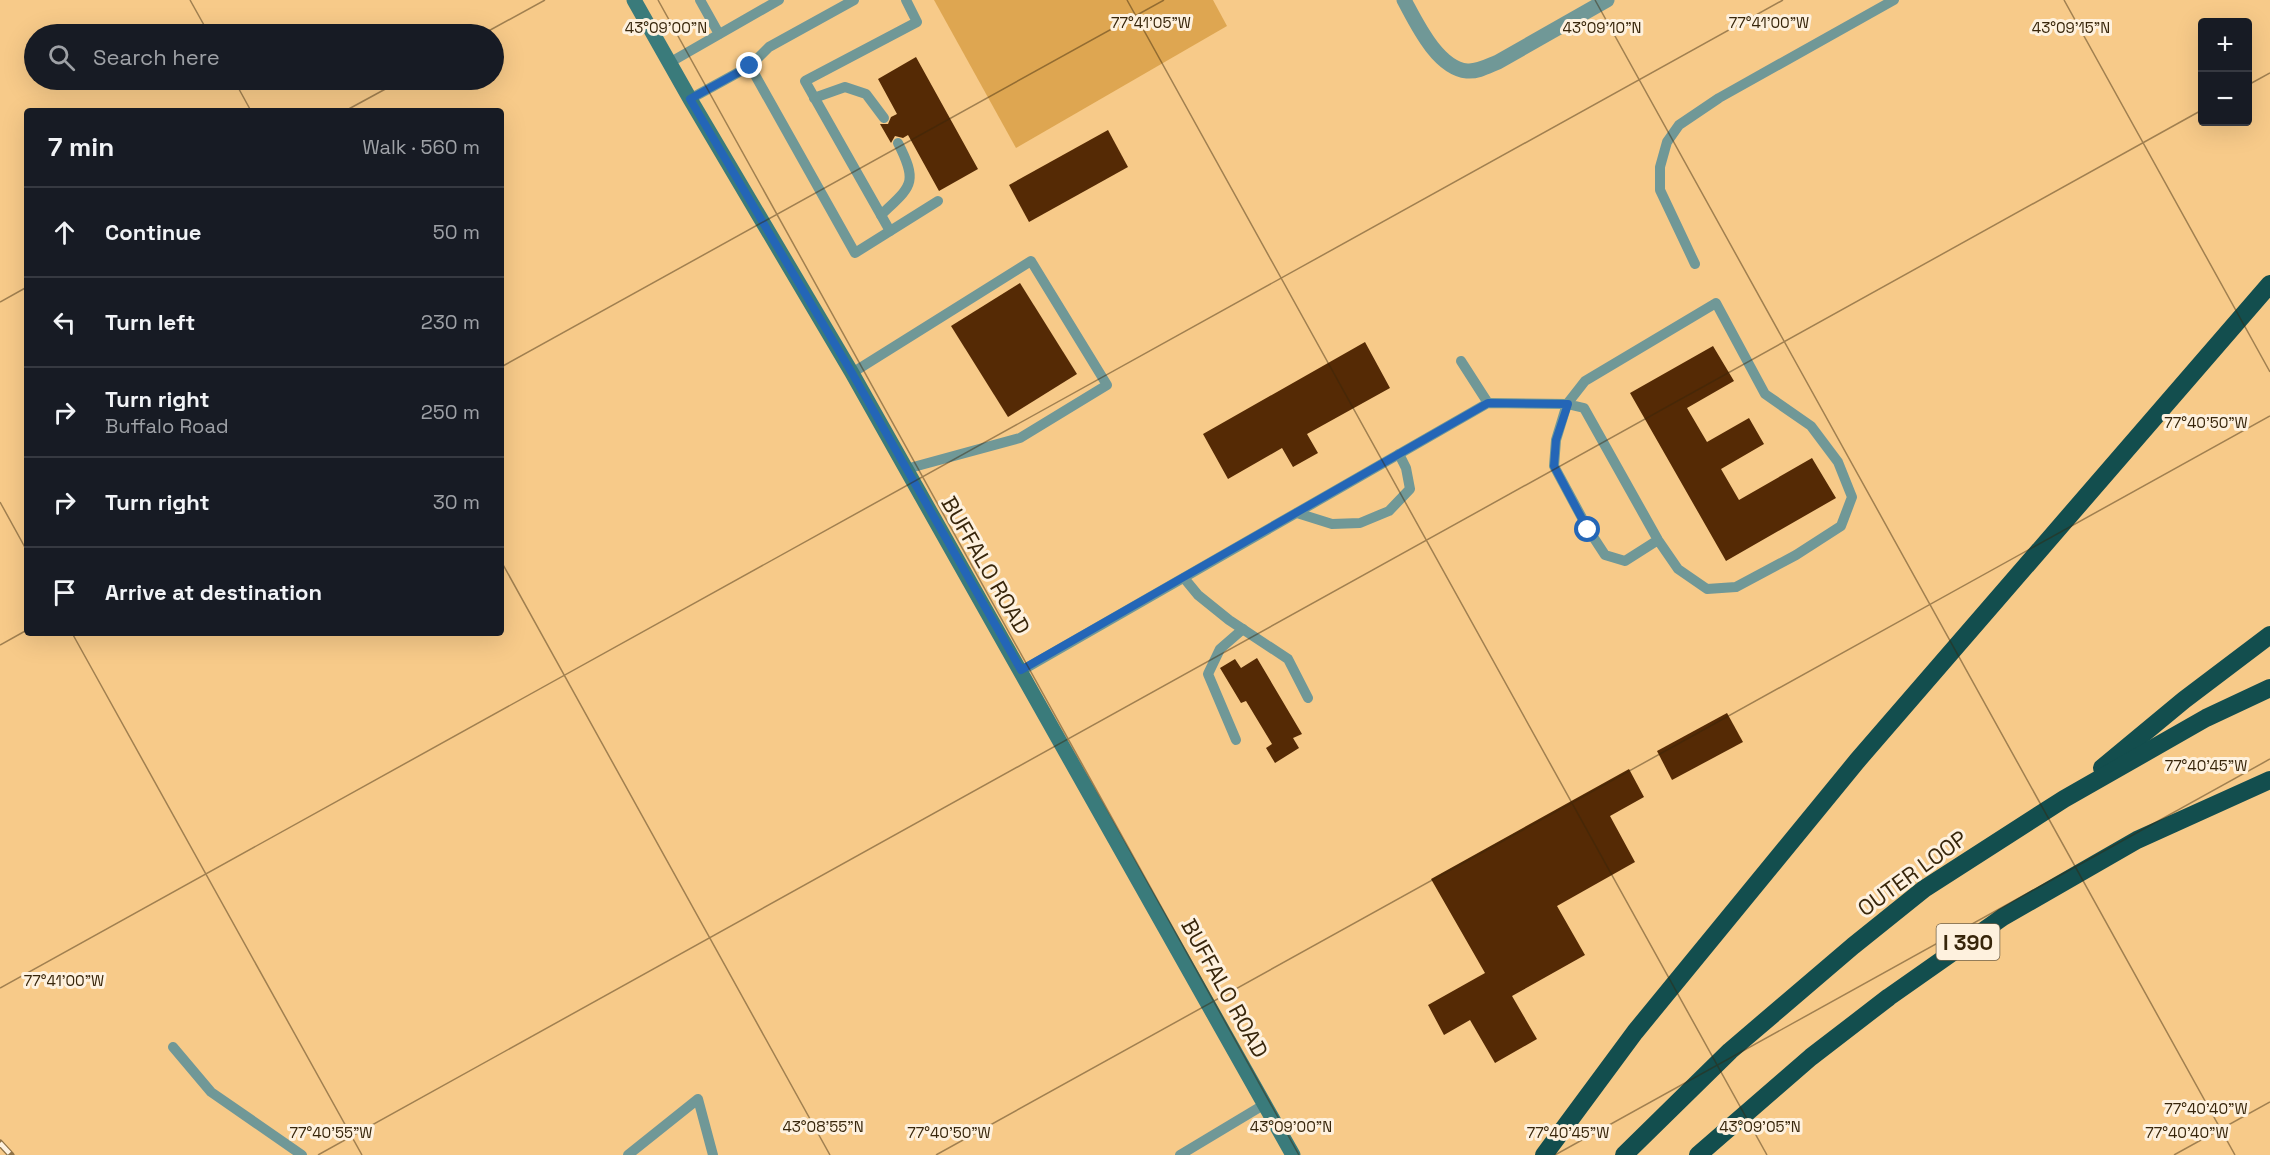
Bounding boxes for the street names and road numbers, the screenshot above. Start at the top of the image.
street label: BUFFALO ROAD [935,491,1037,639]
street label: OUTER LOOP [1852,824,1972,922]
street label: BUFFALO ROAD [1175,914,1275,1062]
road number: I 390 [1936,924,2000,960]

